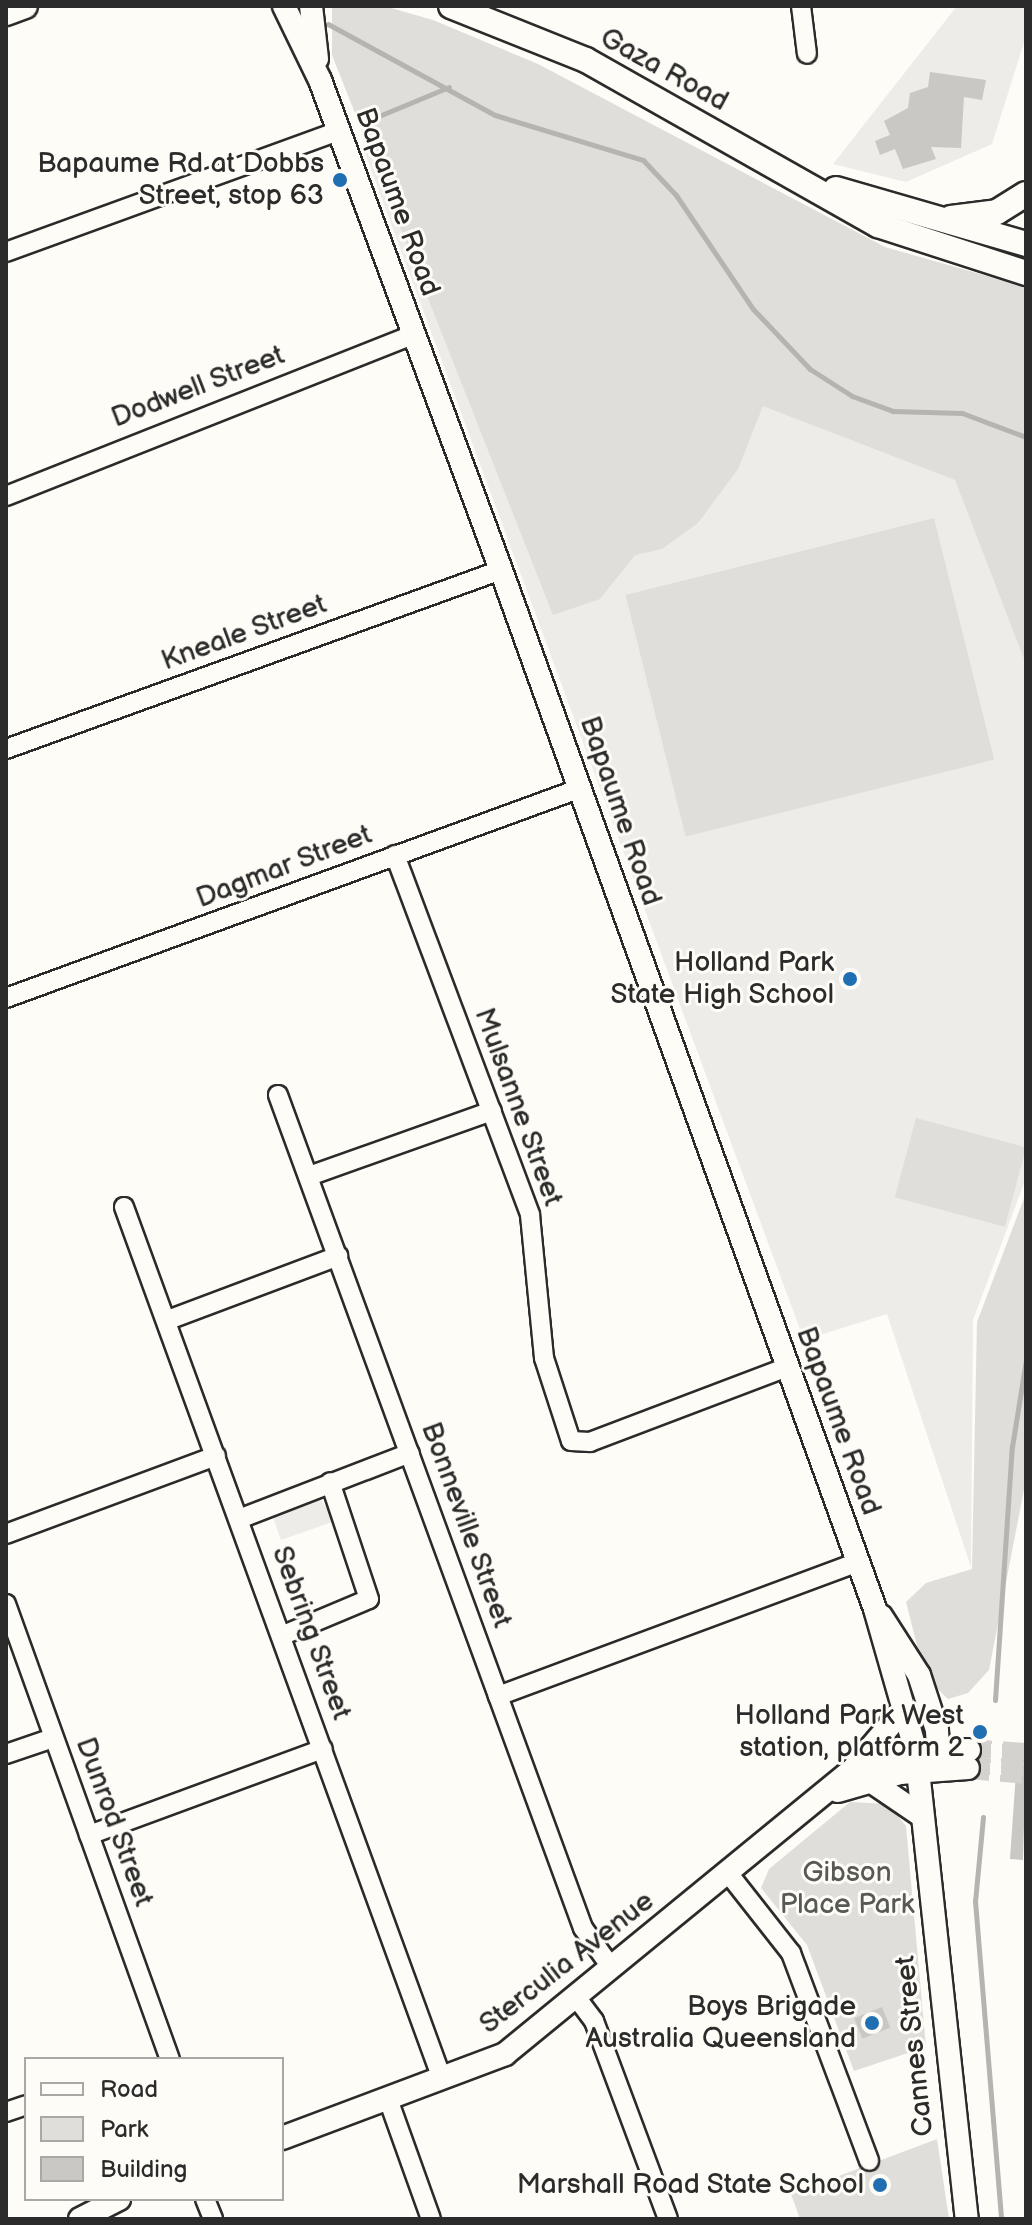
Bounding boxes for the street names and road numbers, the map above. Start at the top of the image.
street label: Gaza Road [594,21,734,119]
street label: Bapaume Road [347,103,447,301]
street label: Dodwell Street [107,339,289,435]
street label: Kneale Street [157,588,331,678]
street label: Bapaume Road [572,712,668,910]
street label: Dagmar Street [191,818,377,916]
street label: Mulsanne Street [467,1003,569,1211]
street label: Bapaume Road [788,1322,888,1520]
street label: Bonneville Street [413,1418,519,1632]
street label: Sebring Street [264,1542,358,1724]
street label: Dunrod Street [68,1733,160,1911]
street label: Sterculia Avenue [473,1885,661,2041]
street label: Cannes Street [889,1954,941,2138]

